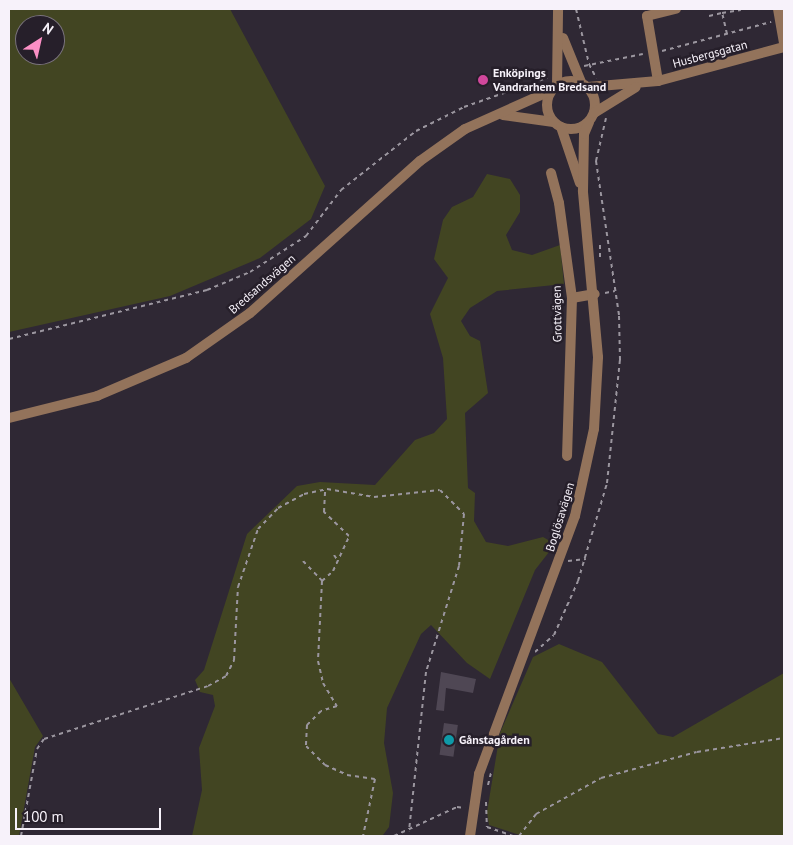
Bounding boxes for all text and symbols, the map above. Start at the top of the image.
north arrow [15,15,65,65]
text: N [39,19,57,39]
street label: Husbergsgatan [671,37,749,71]
place label: Enköpings Vandrarhem Bredsand [493,66,606,94]
marker: Enköpings Vandrarhem Bredsand [477,74,489,86]
street label: Bredsandsvägen [226,251,298,317]
street label: Grottvägen [549,285,565,343]
street label: Boglösavägen [543,481,577,553]
place label: Gånstagården [459,733,530,747]
marker: Gånstagården [443,734,455,746]
scale bar [18,798,164,830]
text: 100 m [23,807,64,826]

